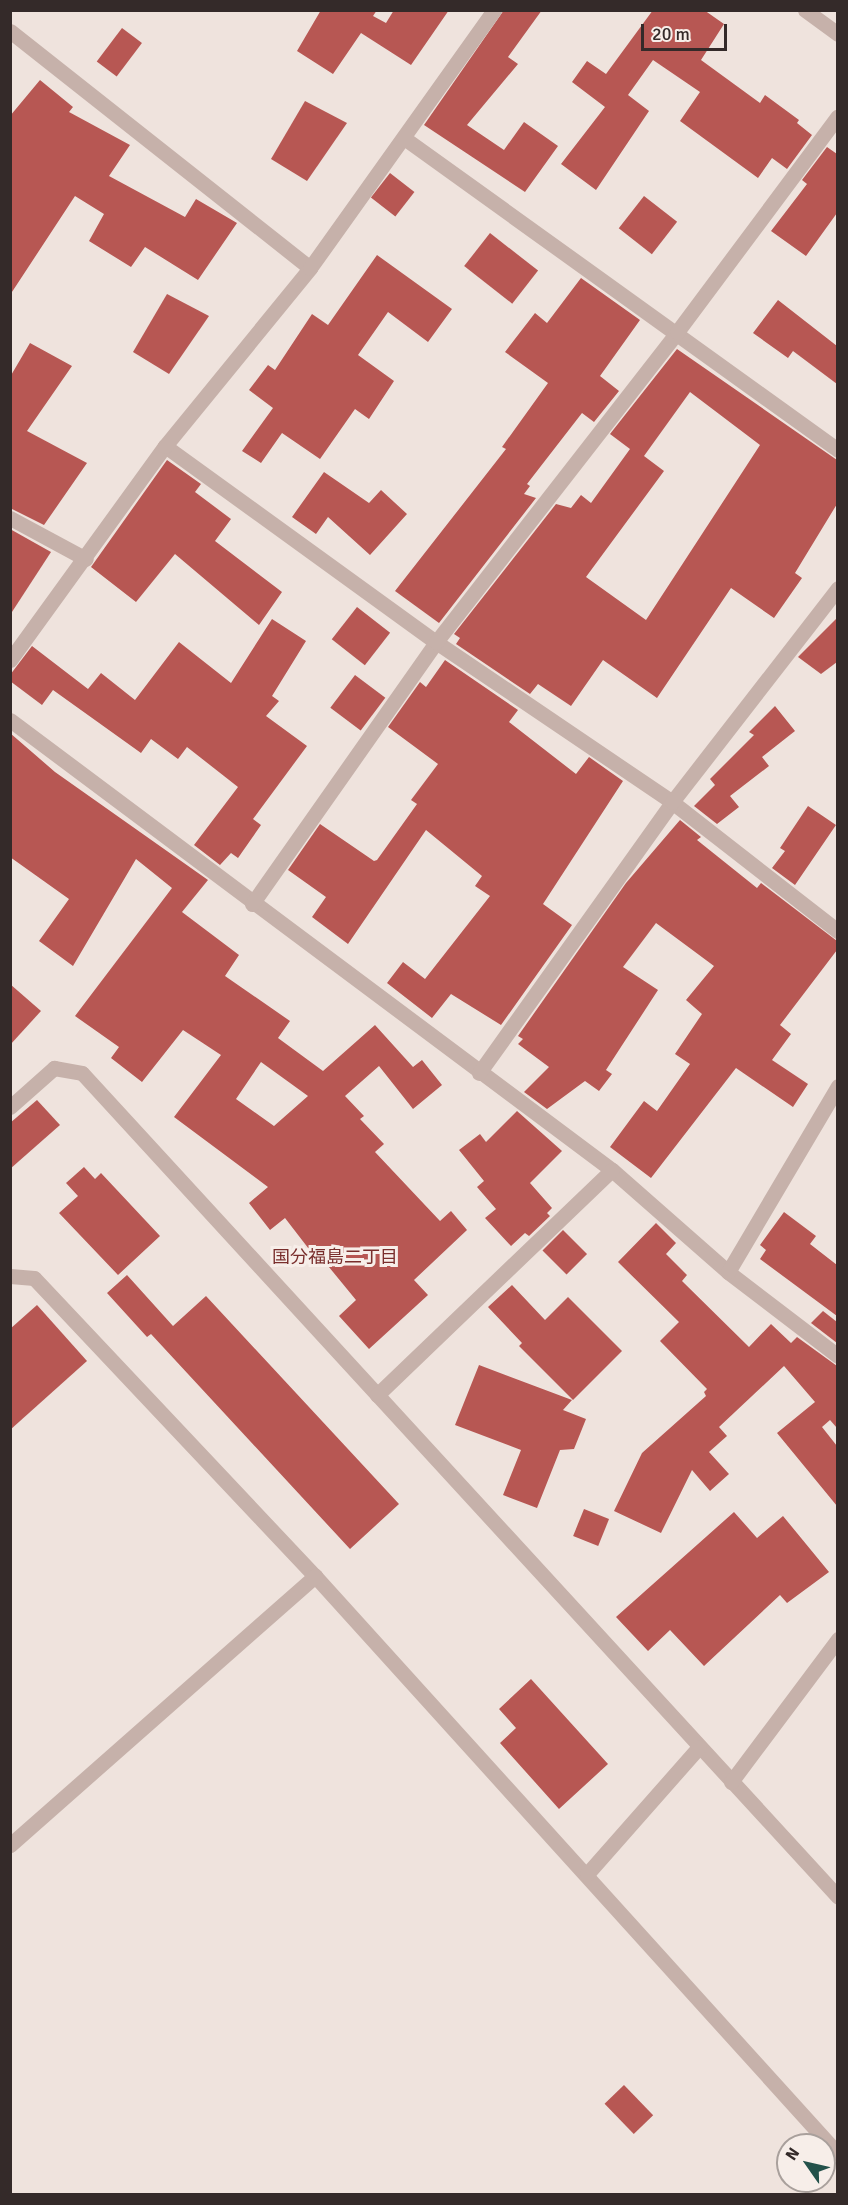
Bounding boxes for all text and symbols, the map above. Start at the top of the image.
scale bar [644,12,730,50]
text: 20 m [652,23,690,45]
district label: 国分福島二丁目 [272,1246,398,1268]
north arrow [776,2133,836,2193]
text: N [781,2144,804,2164]

